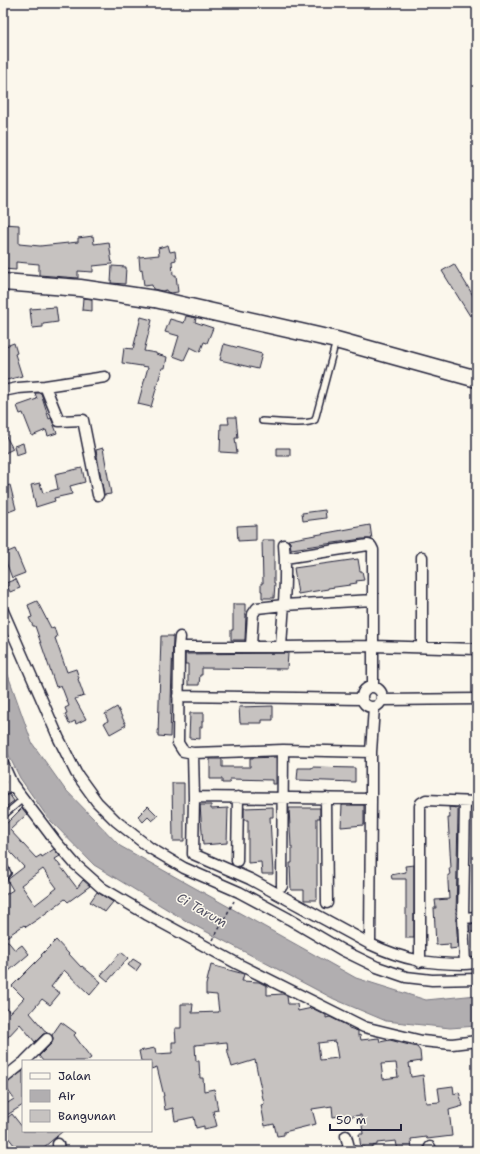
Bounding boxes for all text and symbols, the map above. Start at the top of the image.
water label: Ci Tarum [174,889,230,931]
legend [22,1060,152,1132]
text: Jalan [58,1068,91,1084]
text: Air [58,1088,76,1104]
scale bar [330,1106,401,1132]
text: Bangunan [58,1108,116,1124]
text: 50 m [336,1112,366,1128]

